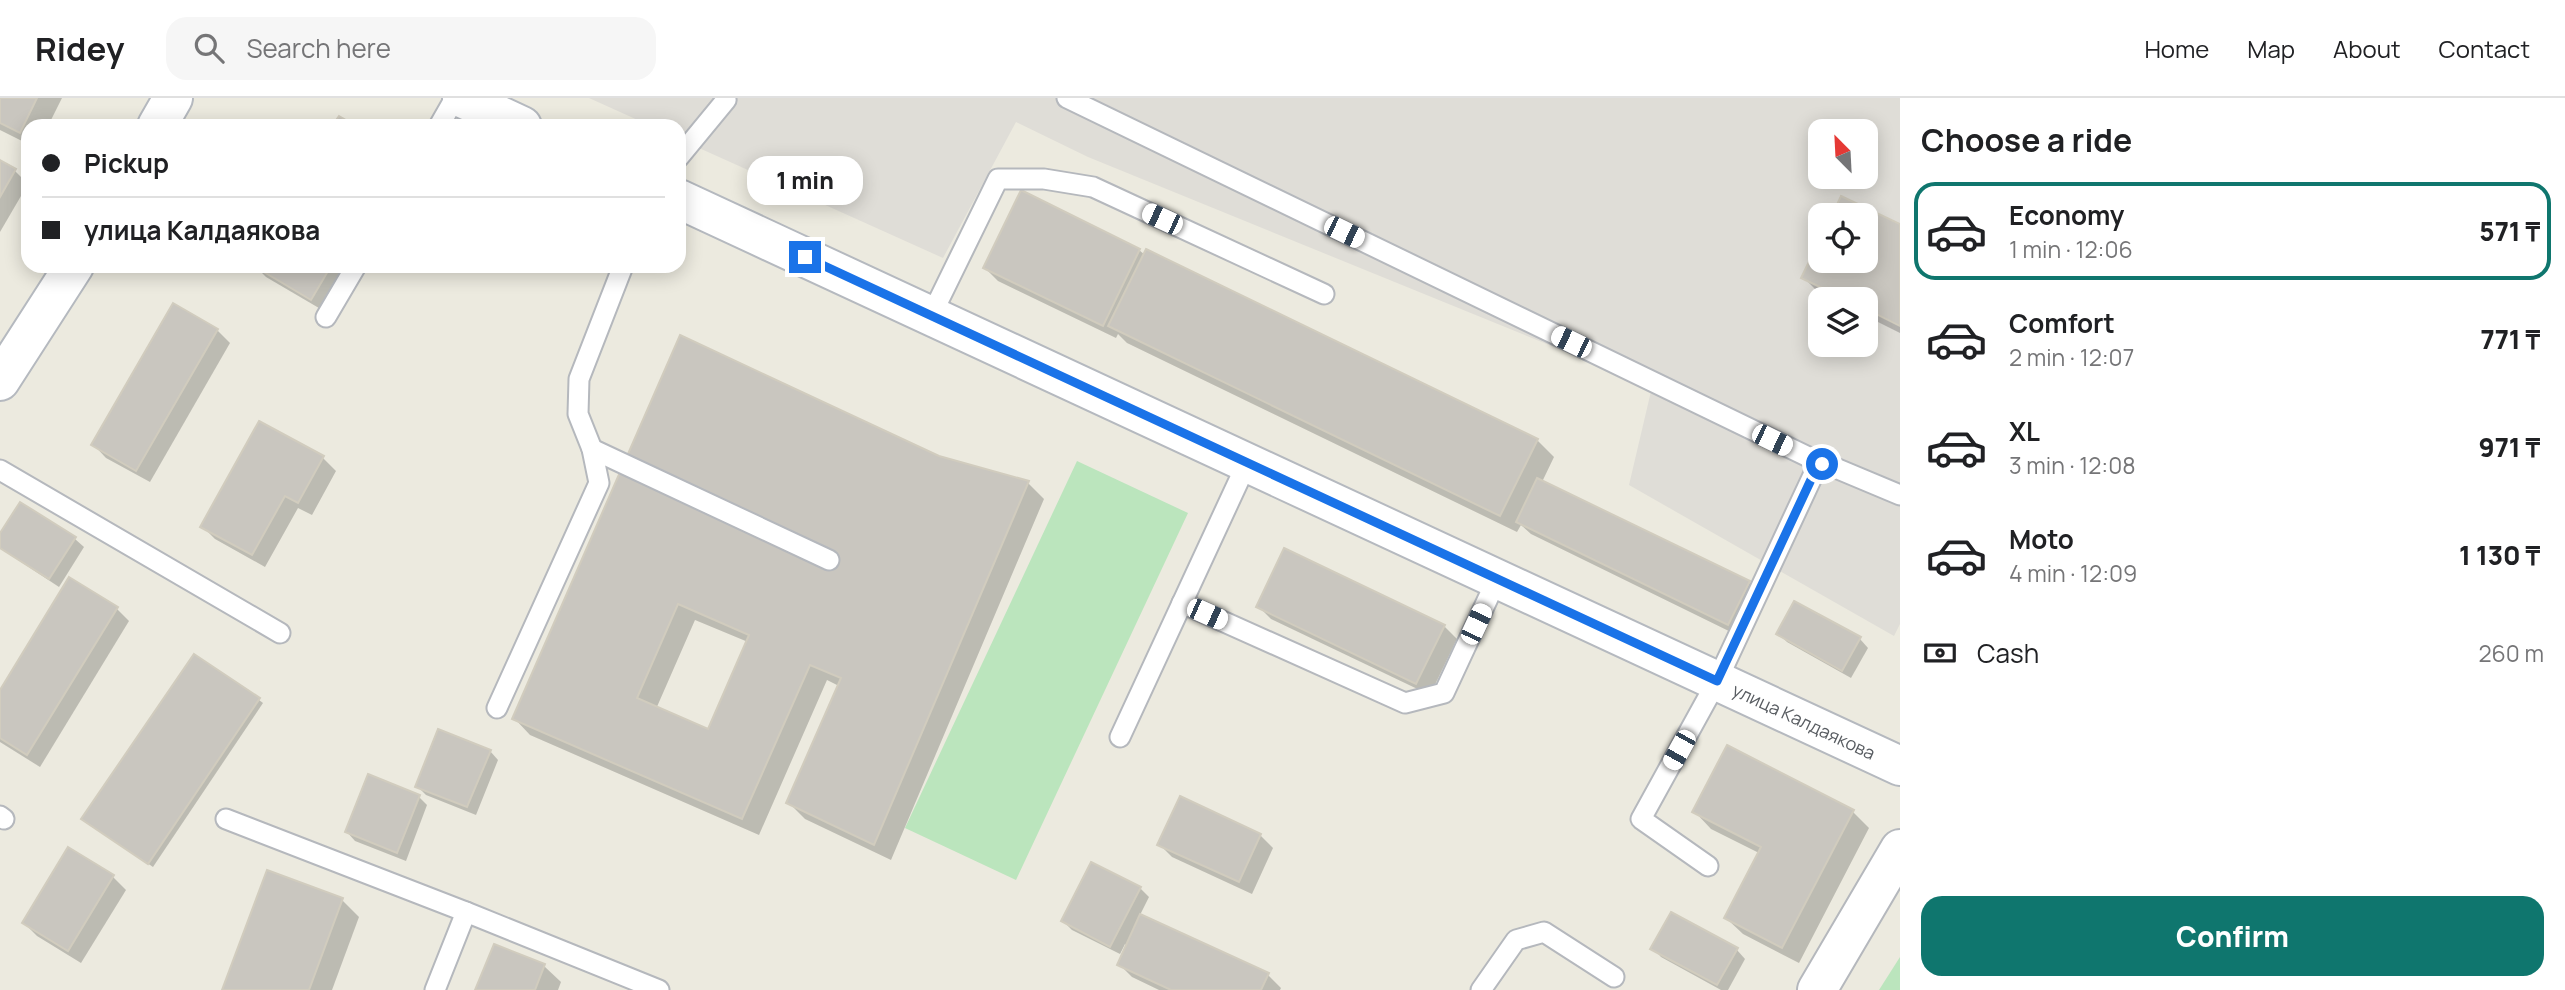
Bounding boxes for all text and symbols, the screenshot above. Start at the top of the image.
search box [166,17,656,80]
text: Ridey [35,26,124,71]
icon: search [190,29,228,67]
text: Search here [246,30,391,66]
text: Home [2144,32,2209,65]
text: Map [2247,32,2295,65]
text: About [2333,32,2401,65]
text: Contact [2439,32,2530,65]
text: Choose a ride [1921,118,2132,162]
north arrow [1808,119,1878,189]
map controls [1808,119,1878,357]
text: Pickup [84,145,169,181]
callout: 1 min [747,156,863,204]
text: 1 min [776,164,834,196]
text: Economy [2009,197,2124,233]
icon: car [1925,200,1988,263]
car [1139,201,1186,237]
button: locate [1808,203,1878,273]
text: улица Калдаякова [84,212,320,248]
car [1321,213,1368,251]
text: 571 ₸ [2479,213,2540,249]
text: 1 min · 12:06 [2009,233,2133,265]
route end [789,241,821,273]
button: layers [1808,287,1878,357]
text: Comfort [2009,305,2115,341]
icon: car [1925,308,1988,371]
text: 771 ₸ [2481,321,2540,357]
car [1548,323,1595,361]
text: 2 min · 12:07 [2009,341,2134,373]
text: XL [2009,413,2040,449]
icon: car [1925,416,1988,479]
car [1749,421,1796,459]
text: 971 ₸ [2478,429,2540,465]
route start [1806,448,1838,480]
text: 3 min · 12:08 [2009,449,2136,481]
text: Moto [2009,521,2074,557]
icon: car [1925,524,1988,587]
text: 1 130 ₸ [2459,537,2540,573]
text: 4 min · 12:09 [2009,557,2137,589]
car [1184,596,1231,632]
car [1458,601,1495,647]
icon: cash [1921,634,1959,672]
text: Cash [1977,635,2039,671]
text: 260 m [2478,637,2544,669]
street label: улица Калдаякова [1729,677,1879,765]
car [1660,727,1699,773]
button: Confirm [1921,896,2544,976]

